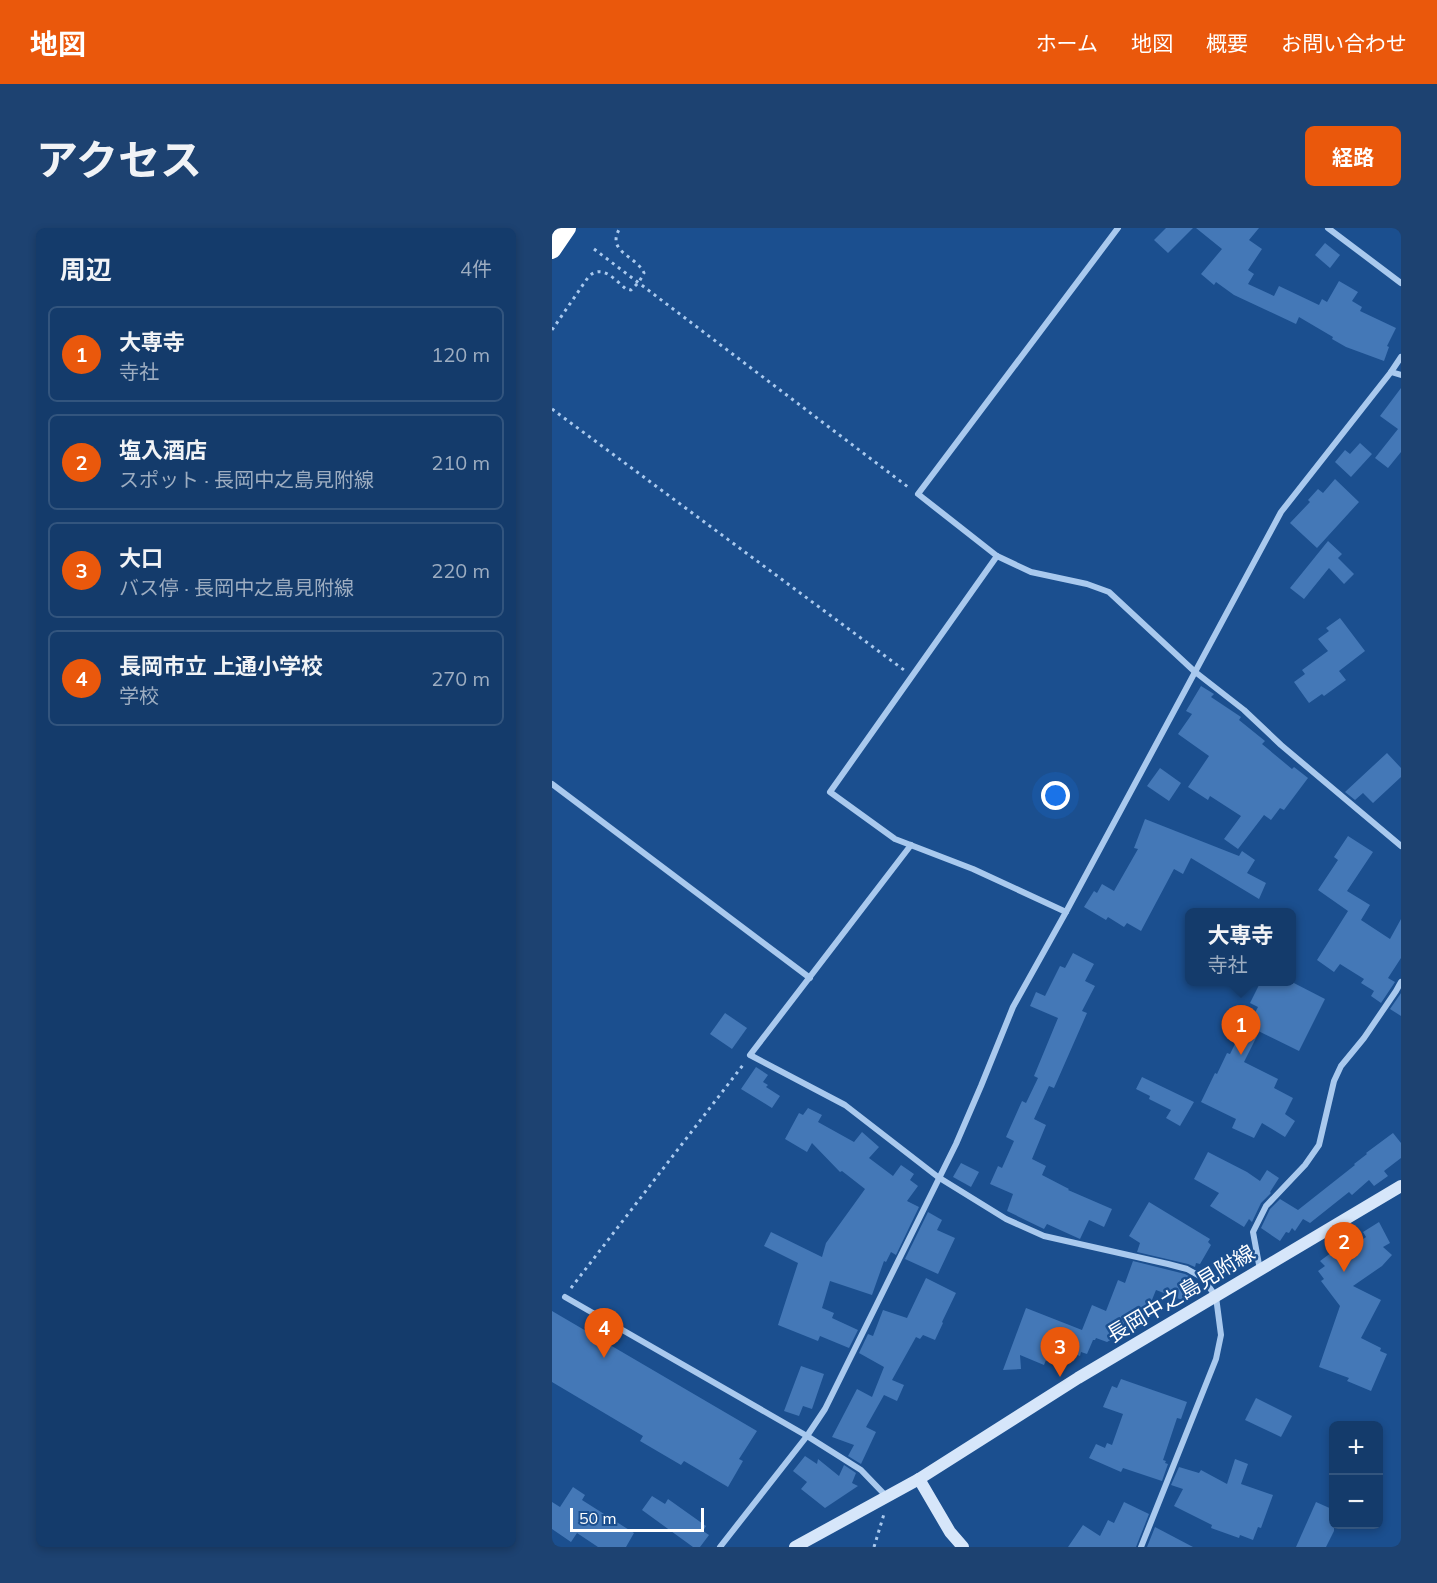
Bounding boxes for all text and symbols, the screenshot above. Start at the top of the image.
text: 地図 [30,26,86,61]
text: ホーム [1036,30,1098,56]
text: 地図 [1131,30,1173,56]
text: 概要 [1206,30,1248,56]
text: お問い合わせ [1281,30,1407,56]
button: 経路 [1305,126,1401,186]
text: アクセス [36,133,202,186]
text: 周辺 [60,253,112,286]
text: 4件 [460,256,492,281]
text: 大専寺 [119,328,185,356]
text: 1 [76,342,88,367]
text: 120 m [431,342,490,367]
text: 寺社 [119,359,159,384]
text: 塩入酒店 [119,436,207,464]
text: 2 [76,450,88,475]
text: 210 m [431,450,490,475]
text: スポット · 長岡中之島見附線 [119,467,374,492]
text: 大口 [119,544,163,572]
text: 3 [76,558,88,583]
text: 220 m [431,558,490,583]
text: バス停 · 長岡中之島見附線 [119,575,354,600]
text: 長岡市立 上通小学校 [119,652,323,680]
text: 4 [76,666,88,691]
text: 270 m [431,666,490,691]
text: 学校 [119,683,159,708]
your location [1041,781,1070,810]
popup [1185,908,1296,986]
text: 大専寺 [1207,921,1274,949]
text: 寺社 [1207,952,1247,977]
pin: 1 [1222,1006,1260,1055]
pin: 2 [1324,1222,1364,1272]
street label: 長岡中之島見附線 [1102,1239,1259,1348]
pin: 4 [584,1308,624,1358]
pin: 3 [1040,1328,1080,1377]
map controls [1329,1421,1383,1529]
button: + [1329,1421,1383,1475]
button: − [1329,1475,1383,1529]
scale bar [570,1505,704,1532]
text: 50 m [579,1508,616,1528]

